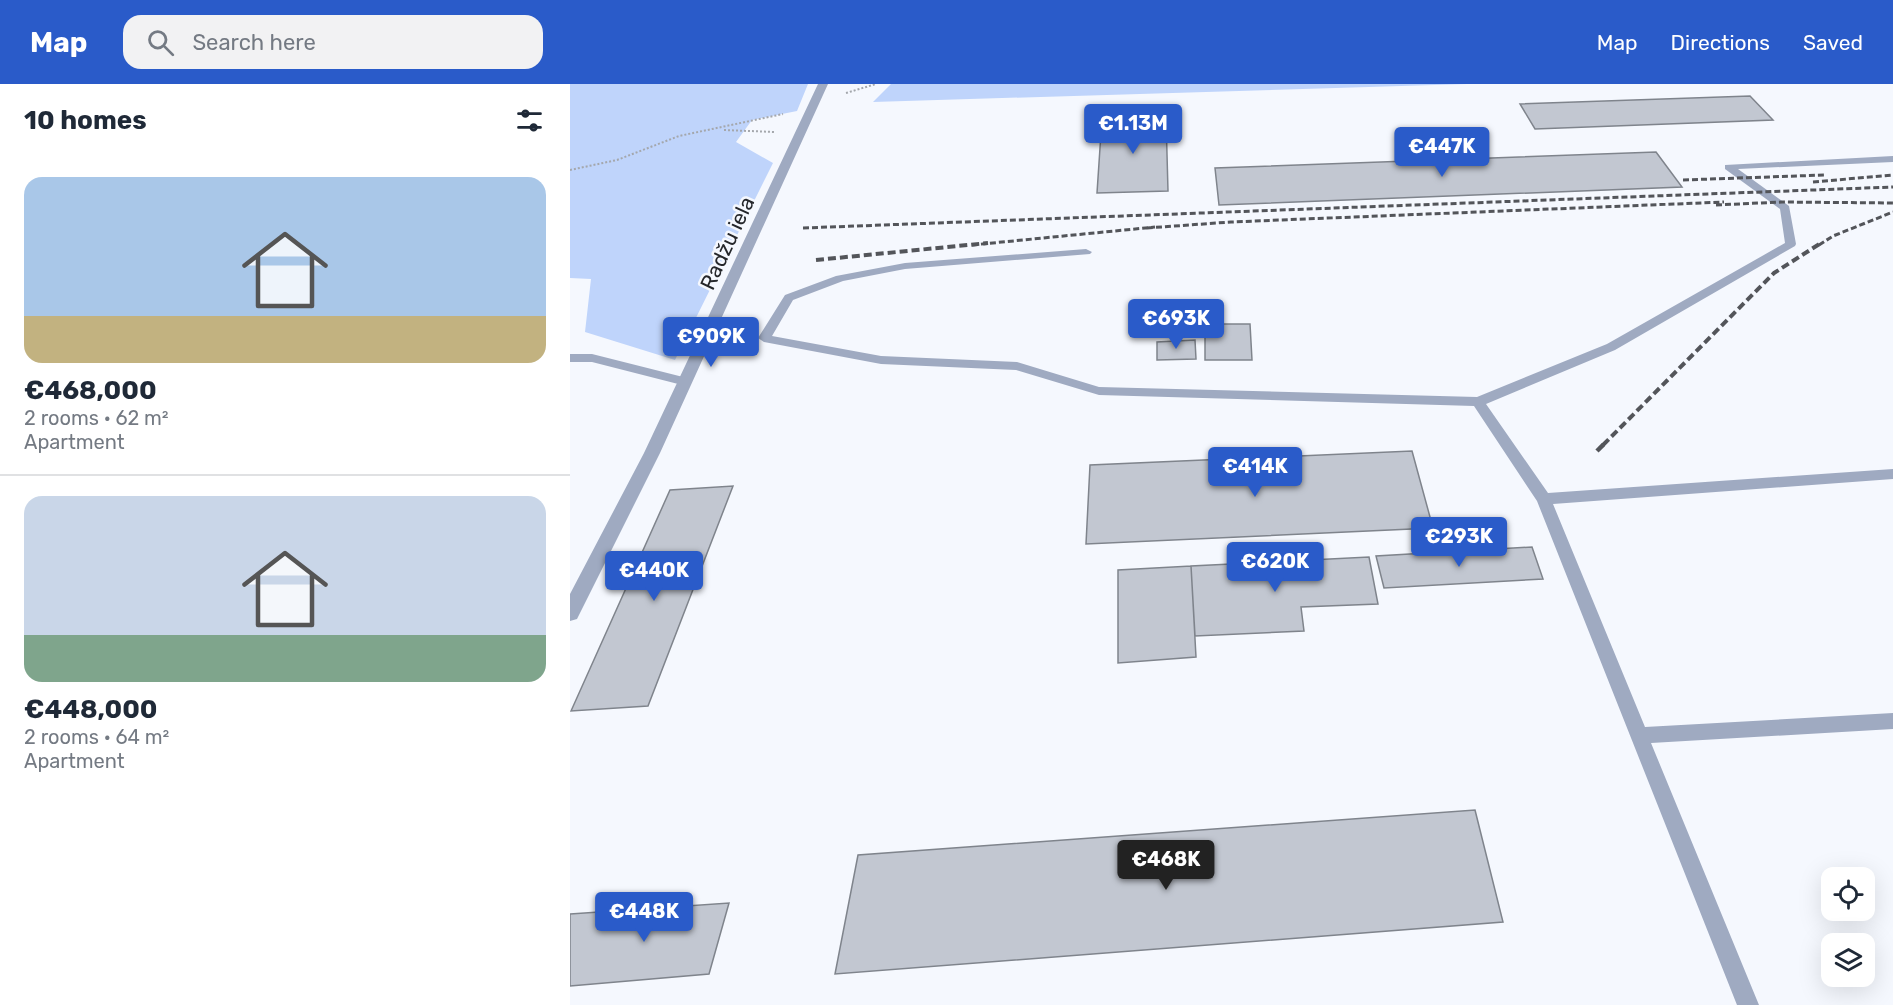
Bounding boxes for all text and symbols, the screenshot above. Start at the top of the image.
search box [123,15,543,69]
text: Map [30,26,87,59]
icon: search [144,26,177,59]
text: Search here [192,29,316,56]
text: Map [1597,30,1638,55]
text: Directions [1671,30,1770,55]
text: Saved [1803,30,1863,55]
icon: filters [513,104,546,137]
pin: €1.13M [1084,104,1182,155]
text: 10 homes [24,105,147,136]
text: €1.13M [1098,111,1168,135]
pin: €447K [1400,127,1484,178]
text: €447K [1408,134,1476,158]
street label: Radžu iela [695,192,759,294]
icon: home [231,216,339,324]
pin: €693K [1134,299,1218,350]
text: €693K [1142,306,1210,330]
pin: €909K [669,317,753,368]
text: €909K [677,324,745,348]
text: €468,000 [24,375,157,406]
text: 2 rooms · 62 m² [24,406,169,430]
text: Apartment [24,430,125,454]
pin: €414K [1213,447,1297,498]
text: €414K [1222,454,1288,478]
pin: €293K [1417,517,1501,568]
text: €293K [1425,524,1493,548]
icon: home [231,535,339,643]
pin: €620K [1233,542,1317,593]
text: €620K [1241,549,1309,573]
pin: €440K [612,551,696,602]
text: €440K [619,558,689,582]
text: €448,000 [24,694,158,725]
text: 2 rooms · 64 m² [24,725,169,749]
text: Apartment [24,749,125,773]
pin: €468K [1124,840,1208,891]
text: €468K [1131,847,1201,871]
map controls [1821,867,1875,987]
button: locate [1821,867,1875,921]
pin: €448K [602,892,686,943]
text: €448K [609,899,679,923]
button: layers [1821,933,1875,987]

